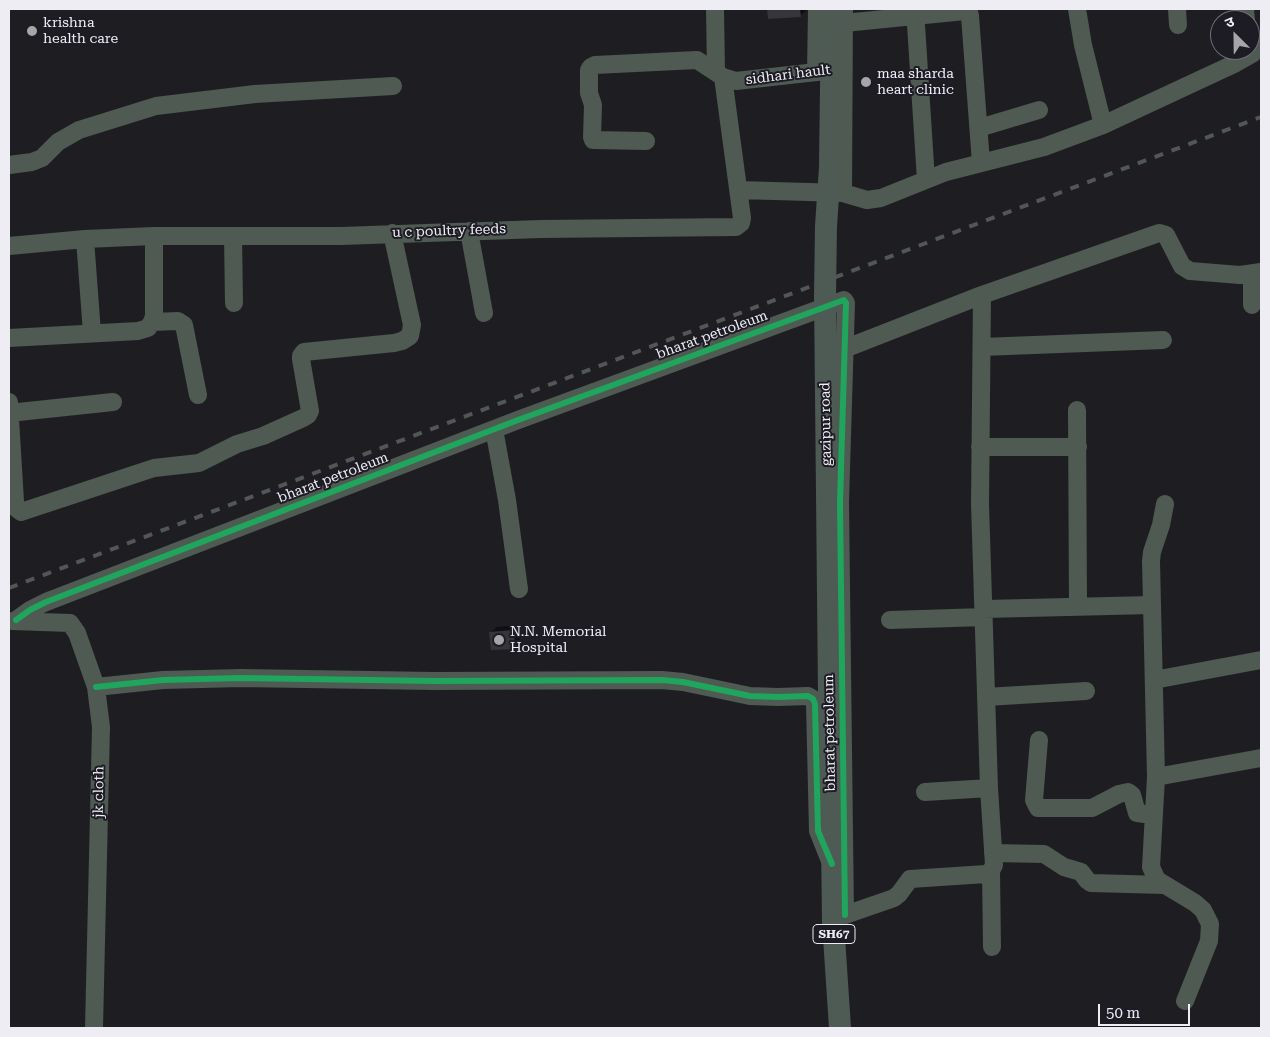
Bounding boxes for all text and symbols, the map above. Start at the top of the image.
north arrow [1210,10,1260,60]
text: उ [1223,13,1236,31]
place label: krishna health care [43,15,118,48]
marker: krishna health care [25,24,39,38]
street label: sidhari hault [745,61,831,89]
place label: maa sharda heart clinic [877,66,954,98]
marker: maa sharda heart clinic [859,75,873,89]
street label: u c poultry feeds [392,221,506,241]
street label: bharat petroleum [654,307,770,363]
street label: gazipur road [817,382,835,466]
street label: bharat petroleum [275,449,391,507]
place label: N.N. Memorial Hospital [510,624,606,656]
marker: N.N. Memorial Hospital [492,633,506,647]
street label: bharat petroleum [821,674,839,792]
street label: jk cloth [90,766,108,818]
road number: SH67 [813,924,855,944]
scale bar [1100,994,1192,1026]
text: 50 m [1106,1004,1140,1022]

